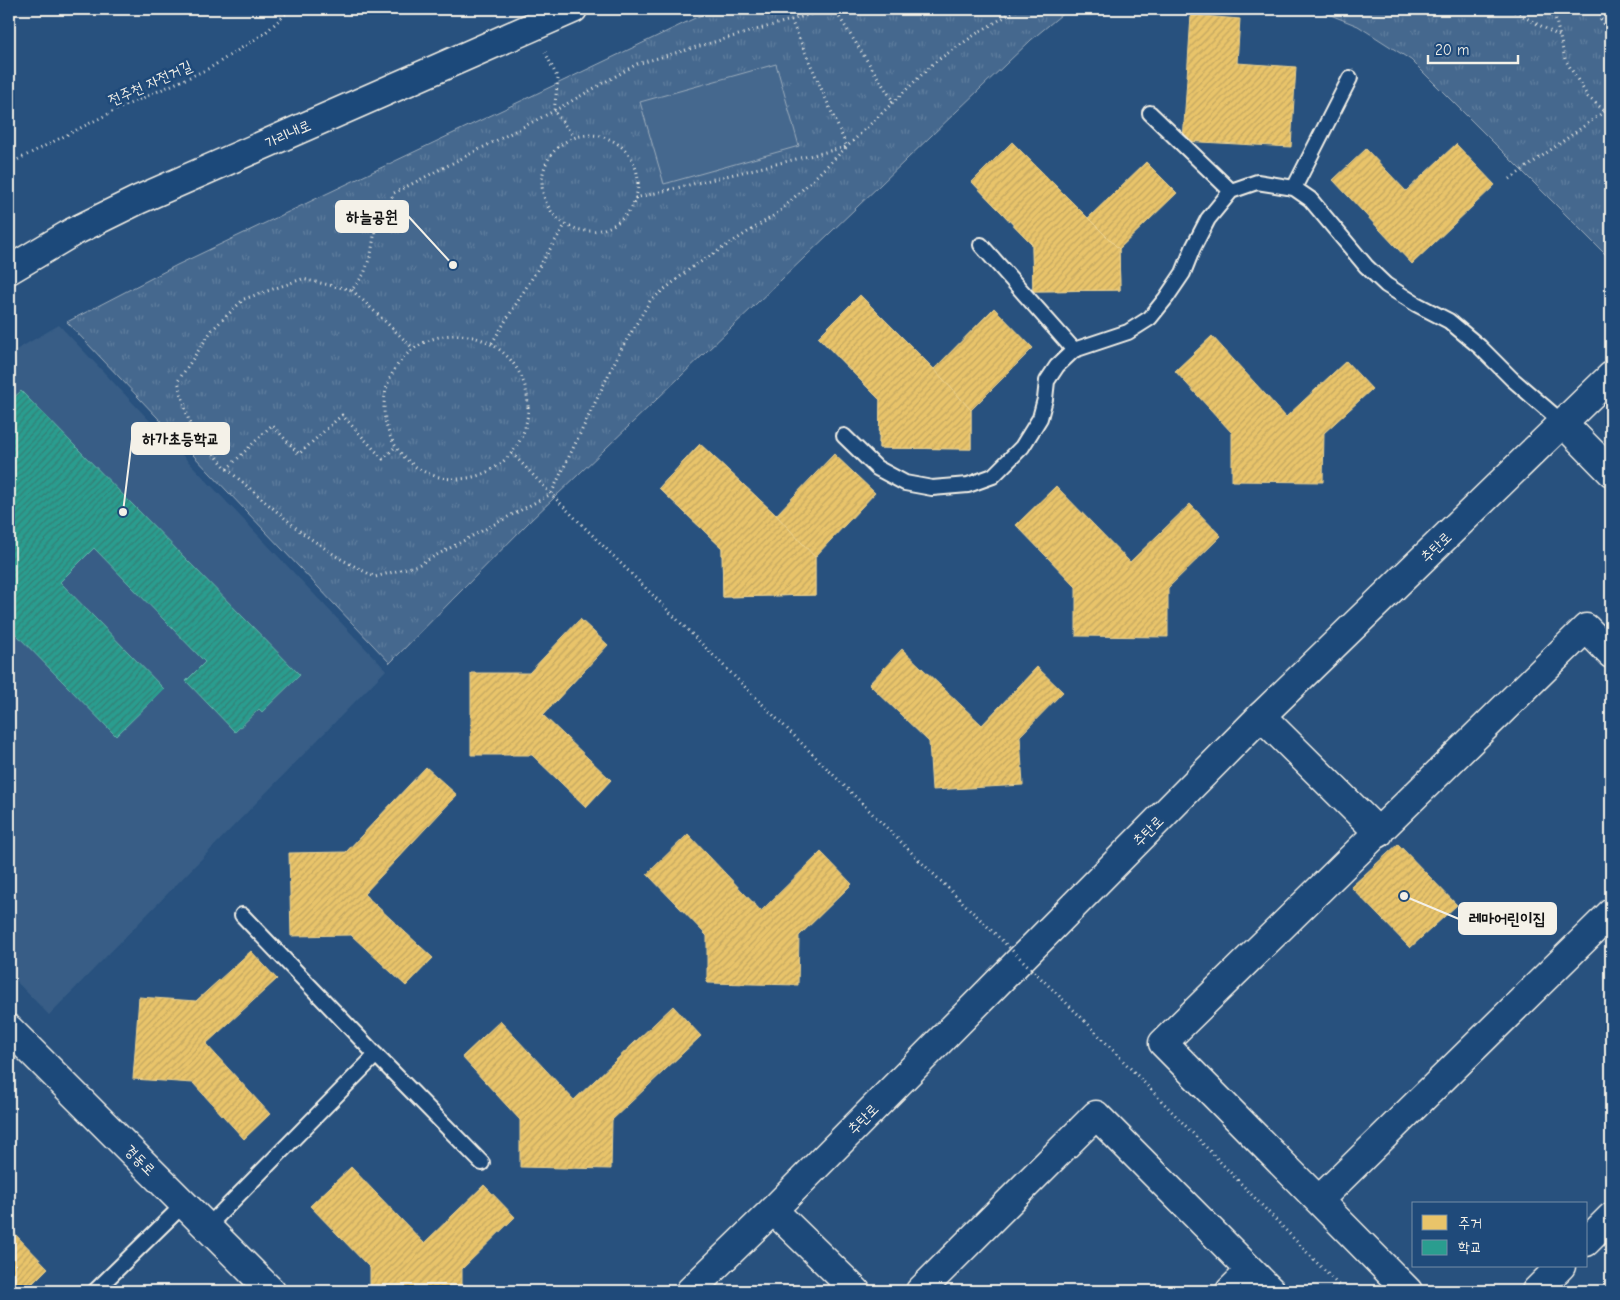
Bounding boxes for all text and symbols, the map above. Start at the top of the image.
scale bar [1428,32,1518,64]
text: 20 m [1435,41,1469,59]
street label: 전주천 자전거길 [105,57,195,109]
street label: 가리내로 [262,116,314,152]
callout: 하늘공원 [336,201,408,232]
text: 하늘공원 [345,208,398,226]
callout: 하가초등학교 [132,423,229,454]
text: 하가초등학교 [141,430,220,448]
street label: 추탄로 [1417,528,1455,566]
street label: 추탄로 [1129,812,1167,850]
callout: 레마어린이집 [1459,903,1556,934]
text: 레마어린이집 [1468,910,1546,928]
street label: 추탄로 [844,1100,882,1138]
street label: 경동로 [121,1141,159,1179]
legend [1412,1202,1588,1268]
text: 주거 [1458,1214,1482,1232]
text: 학교 [1458,1238,1482,1256]

